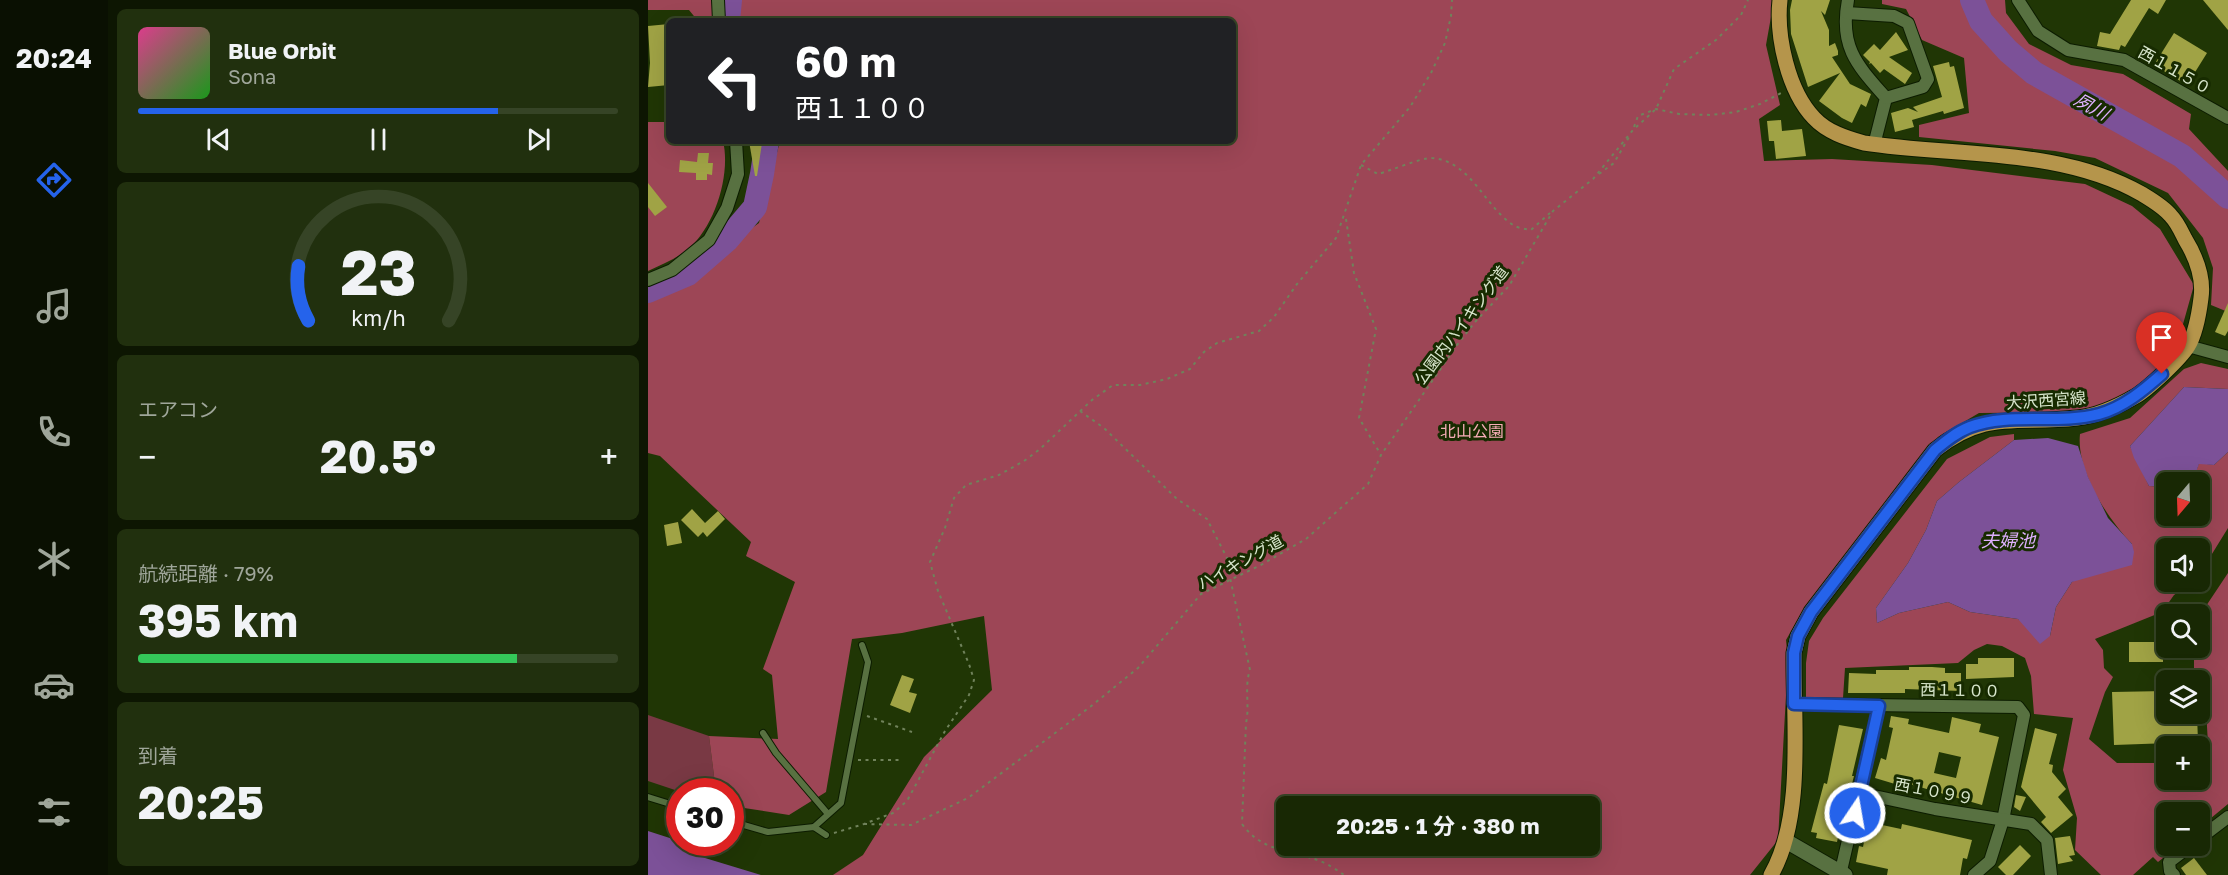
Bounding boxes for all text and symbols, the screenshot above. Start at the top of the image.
text: 60 m [795,36,896,86]
text: Blue Orbit [228,37,336,64]
text: 20:24 [16,42,92,74]
icon: left [696,42,774,120]
street label: 西１１５０ [2135,42,2215,98]
text: Sona [228,64,276,88]
water label: 夙川 [2071,88,2115,125]
text: 西１１００ [795,92,930,124]
icon: previous [202,123,235,156]
icon: pause [362,123,395,156]
icon: next [522,123,555,156]
icon: directions [33,159,75,201]
text: 23 [340,234,416,309]
street label: 公園内ハイキング道 [1410,262,1512,388]
icon: music [33,285,75,327]
text: km/h [351,306,405,332]
pin [2136,312,2187,374]
icon: arrive [2145,321,2178,354]
street label: 大沢西宮線 [2005,387,2087,413]
text: エアコン [138,397,218,421]
icon: phone [33,411,75,453]
park label: 北山公園 [1440,421,1504,441]
text: 20.5° [320,429,436,483]
text: − [138,437,156,476]
text: + [600,437,618,476]
north arrow [2156,472,2210,526]
map controls [2156,472,2210,856]
water label: 夫婦池 [1981,529,2037,551]
street label: ハイキング道 [1194,530,1286,594]
icon: climate [33,538,75,580]
button: sound [2156,538,2210,592]
text: 航続距離 · 79% [138,561,274,585]
text: 395 km [138,593,298,647]
button: search [2156,604,2210,658]
icon: car [33,664,75,706]
button: layers [2156,670,2210,724]
street label: 西１１００ [1920,679,2000,701]
button: + [2156,736,2210,790]
text: 到着 [138,743,178,767]
street label: 西１０９９ [1893,774,1975,808]
text: 20:25 [138,775,264,829]
speed limit sign: 30 [666,778,744,856]
position arrow [1823,781,1887,845]
icon: filters [33,791,75,833]
button: − [2156,802,2210,856]
text: 20:25 · 1 分 · 380 m [1336,812,1540,839]

